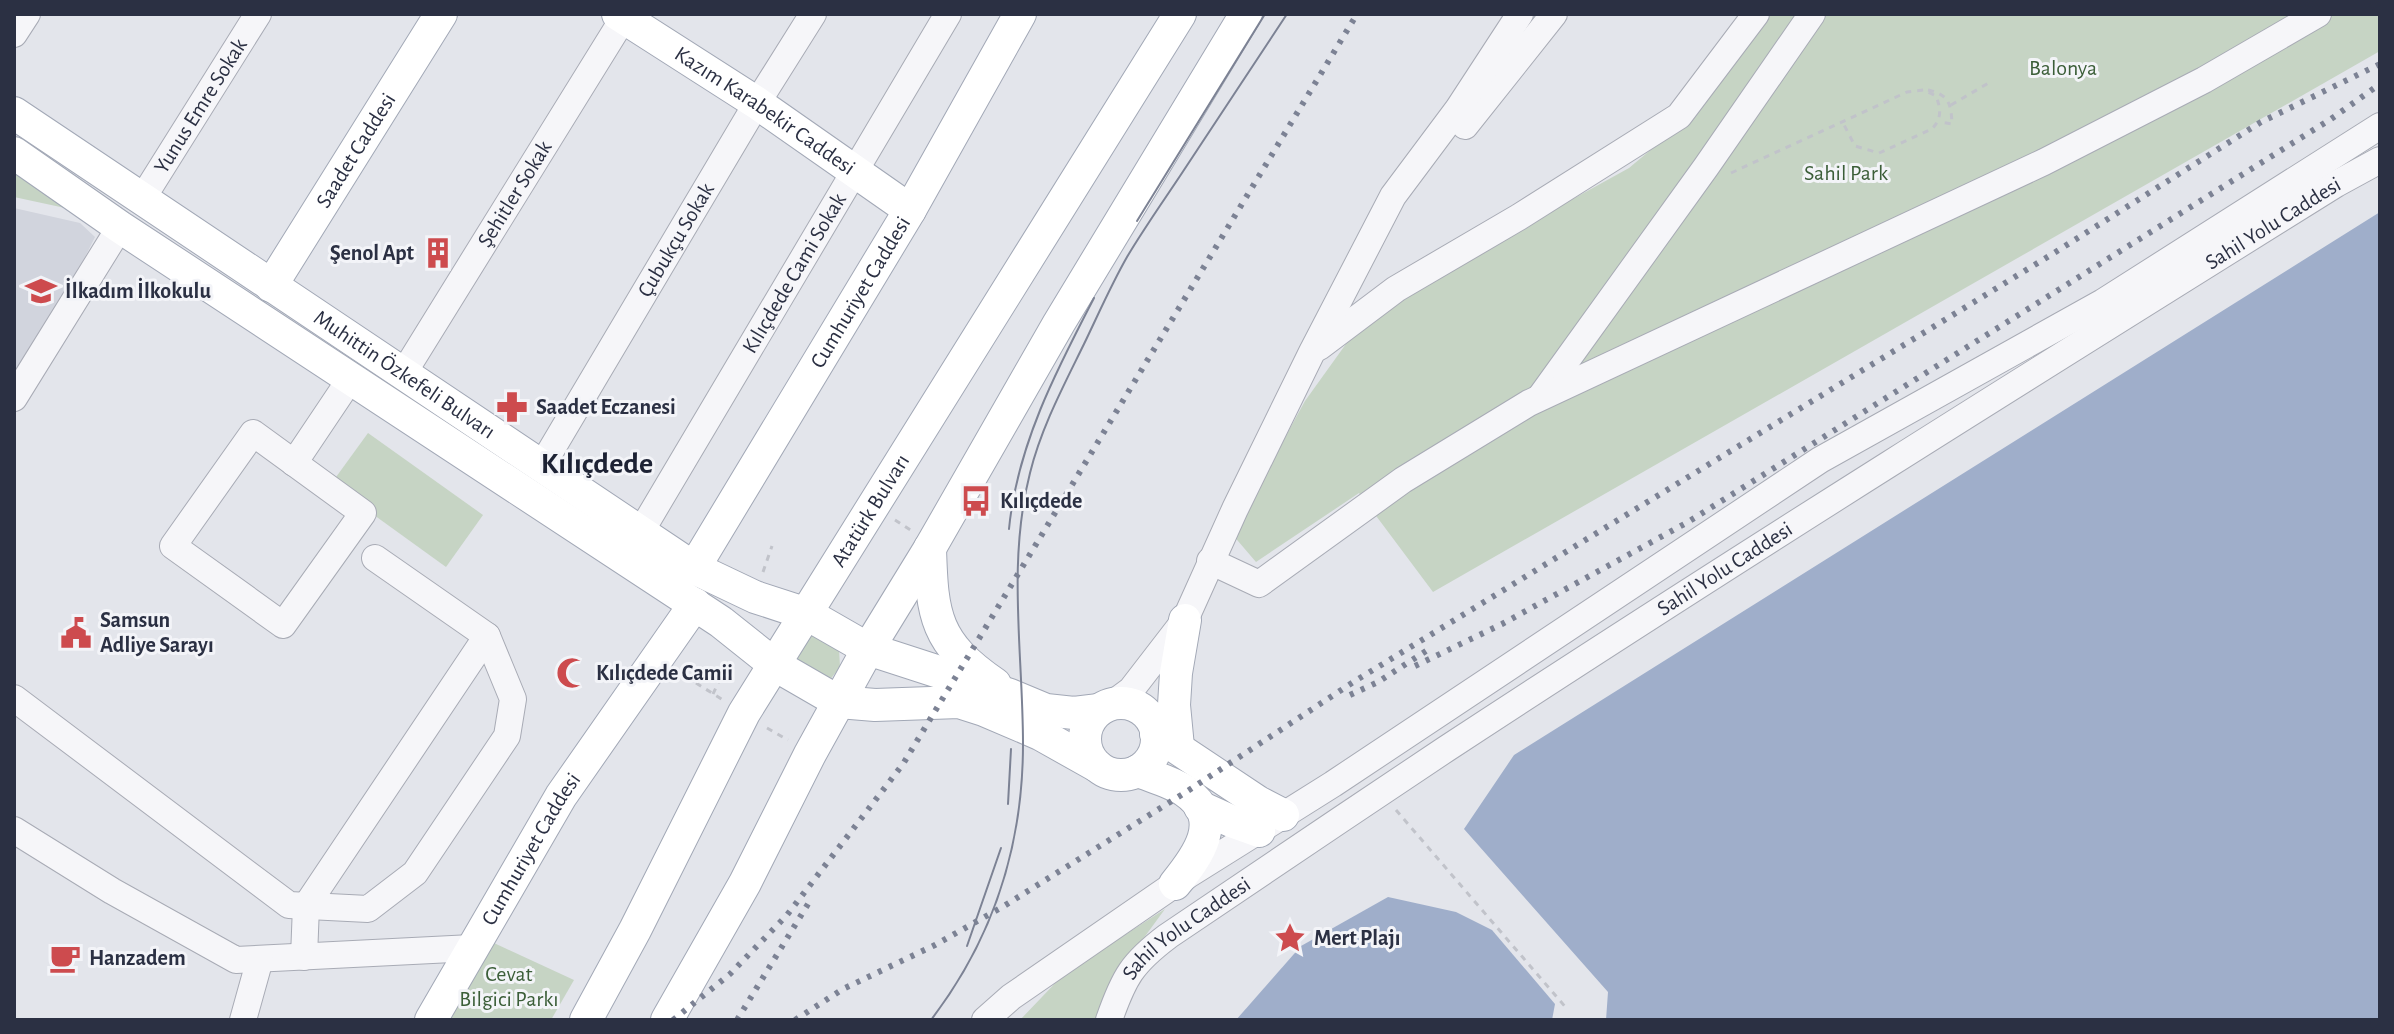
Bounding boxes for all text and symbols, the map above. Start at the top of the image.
street label: Yunus Emre Sokak [150,34,251,177]
street label: Kazım Karabekir Caddesi [671,42,859,179]
park label: Balonya [2029,57,2097,79]
street label: Saadet Caddesi [312,89,400,212]
street label: Şehitler Sokak [473,137,556,251]
park label: Sahil Park [1804,162,1888,184]
street label: Sahil Yolu Caddesi [2201,173,2344,274]
street label: Çubukçu Sokak [633,179,718,301]
street label: Kılıçdede Cami Sokak [738,189,850,357]
street label: Cumhuriyet Caddesi [806,213,914,372]
building icon: Şenol Apt [421,236,455,270]
place label: Şenol Apt [330,242,415,264]
school or university icon: İlkadım İlkokulu [24,274,58,308]
place label: İlkadım İlkokulu [65,277,211,302]
street label: Muhittin Özkefeli Bulvarı [310,306,499,443]
pharmacy icon: Saadet Eczanesi [495,390,529,424]
place label: Saadet Eczanesi [536,396,676,418]
district label: Kılıçdede [541,449,653,479]
street label: Atatürk Bulvarı [827,450,914,571]
bus stop icon: Kılıçdede [959,484,993,518]
place label: Kılıçdede [1000,490,1083,512]
street label: Sahil Yolu Caddesi [1653,518,1796,620]
place label: Samsun Adliye Sarayı [100,609,214,657]
public building icon: Samsun Adliye Sarayı [59,616,93,650]
mosque icon: Kılıçdede Camii [555,656,589,690]
place label: Kılıçdede Camii [596,662,733,684]
street label: Cumhuriyet Caddesi [478,769,585,929]
street label: Sahil Yolu Caddesi [1118,873,1254,983]
place icon: Mert Plajı [1273,921,1307,955]
place label: Mert Plajı [1314,927,1401,950]
cafe icon: Hanzadem [48,941,82,975]
place label: Hanzadem [89,947,186,969]
park label: Cevat Bilgici Parkı [459,963,559,1010]

